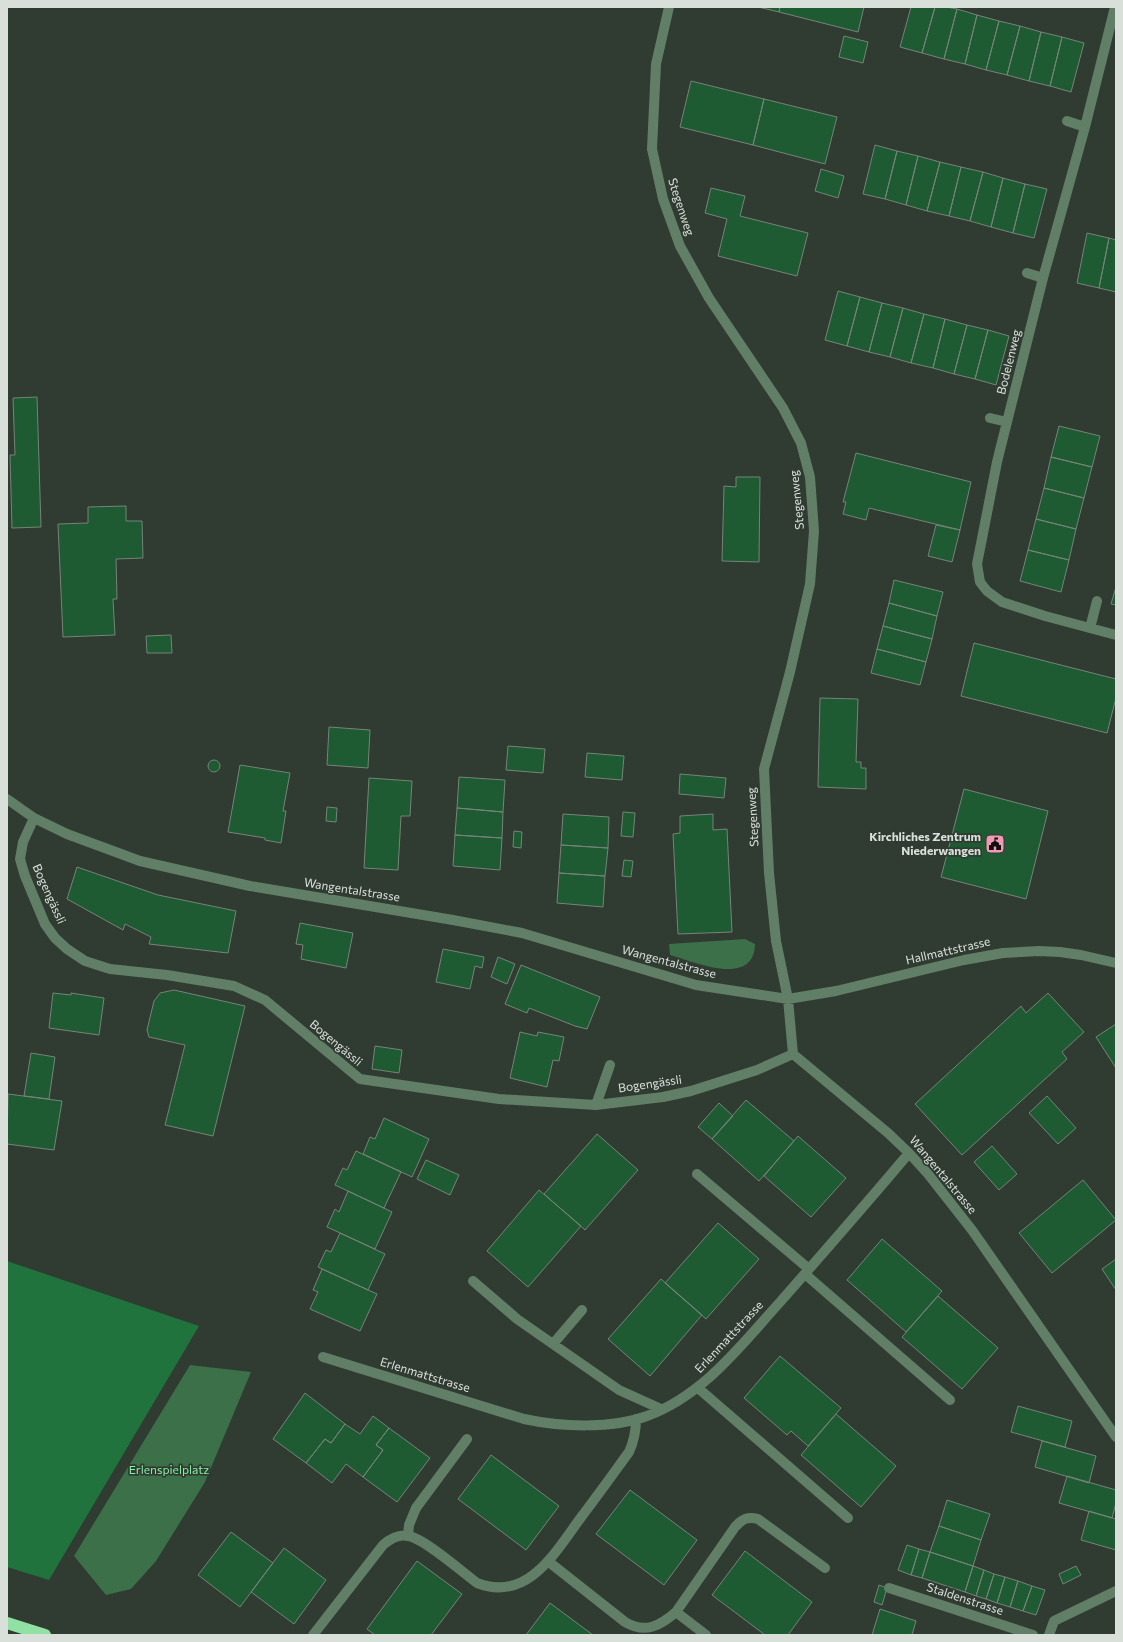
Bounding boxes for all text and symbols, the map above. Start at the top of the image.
street label: Stegenweg [666,176,698,238]
street label: Bodelenweg [993,327,1023,396]
street label: Stegenweg [786,469,806,531]
street label: Stegenweg [743,786,761,847]
place label: Kirchliches Zentrum Niederwangen [869,829,981,857]
public building icon: Kirchliches Zentrum Niederwangen [984,833,1006,855]
street label: Bogengässli [30,861,69,926]
street label: Wangentalstrasse [303,875,401,904]
street label: Hallmattstrasse [904,933,991,967]
street label: Wangentalstrasse [621,942,718,980]
street label: Bogengässli [308,1016,366,1068]
street label: Bogengässli [617,1072,683,1094]
street label: Wangentalstrasse [907,1133,980,1216]
street label: Erlenmattstrasse [691,1297,765,1375]
street label: Erlenmattstrasse [379,1354,472,1394]
park label: Erlenspielplatz [129,1462,209,1476]
street label: Staldenstrasse [925,1579,1005,1617]

